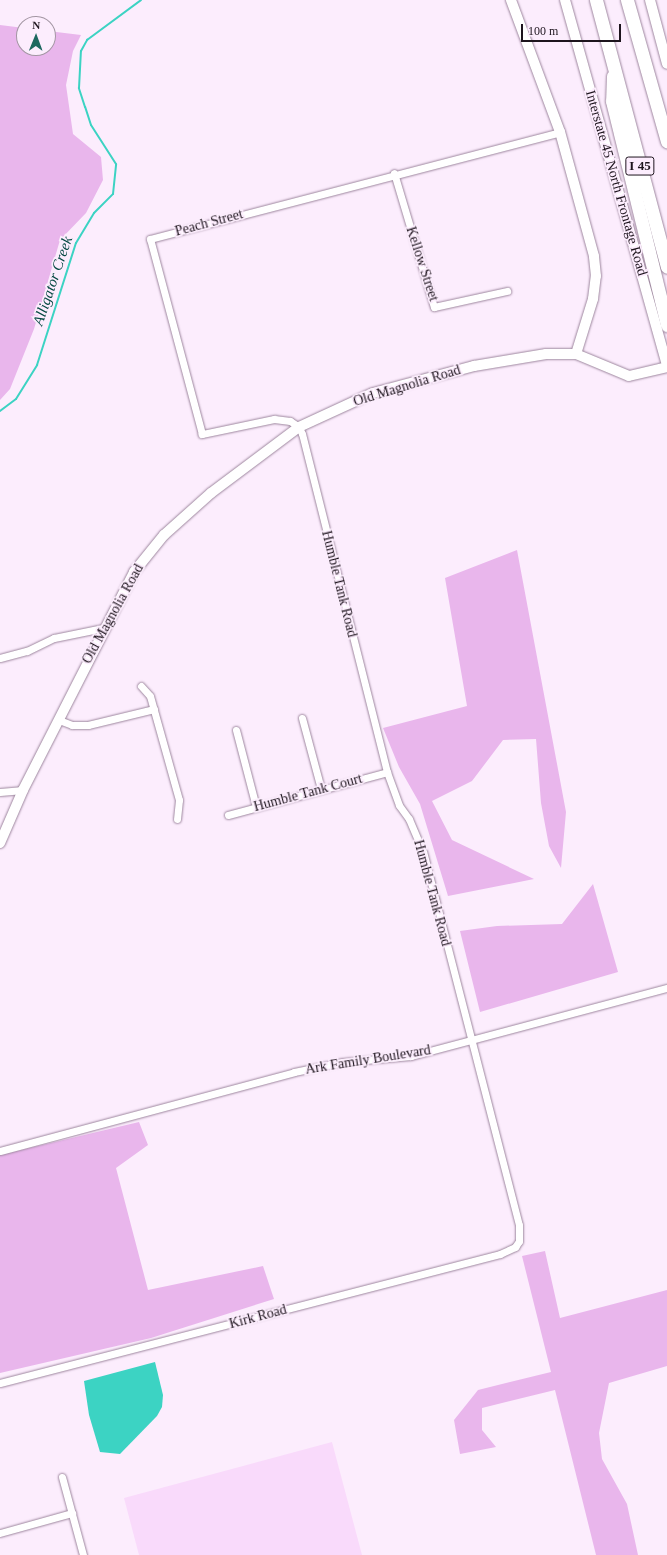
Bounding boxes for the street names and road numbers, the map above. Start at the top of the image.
street label: Interstate 45 North Frontage Road [581,88,651,278]
road number: I 45 [625,155,655,177]
street label: Peach Street [173,206,245,240]
street label: Kellow Street [402,225,442,303]
street label: Old Magnolia Road [351,362,463,410]
street label: Humble Tank Road [318,529,360,639]
street label: Old Magnolia Road [79,561,147,667]
street label: Humble Tank Court [252,770,364,816]
street label: Humble Tank Road [410,838,454,948]
street label: Ark Family Boulevard [304,1042,432,1078]
street label: Kirk Road [227,1301,289,1333]

